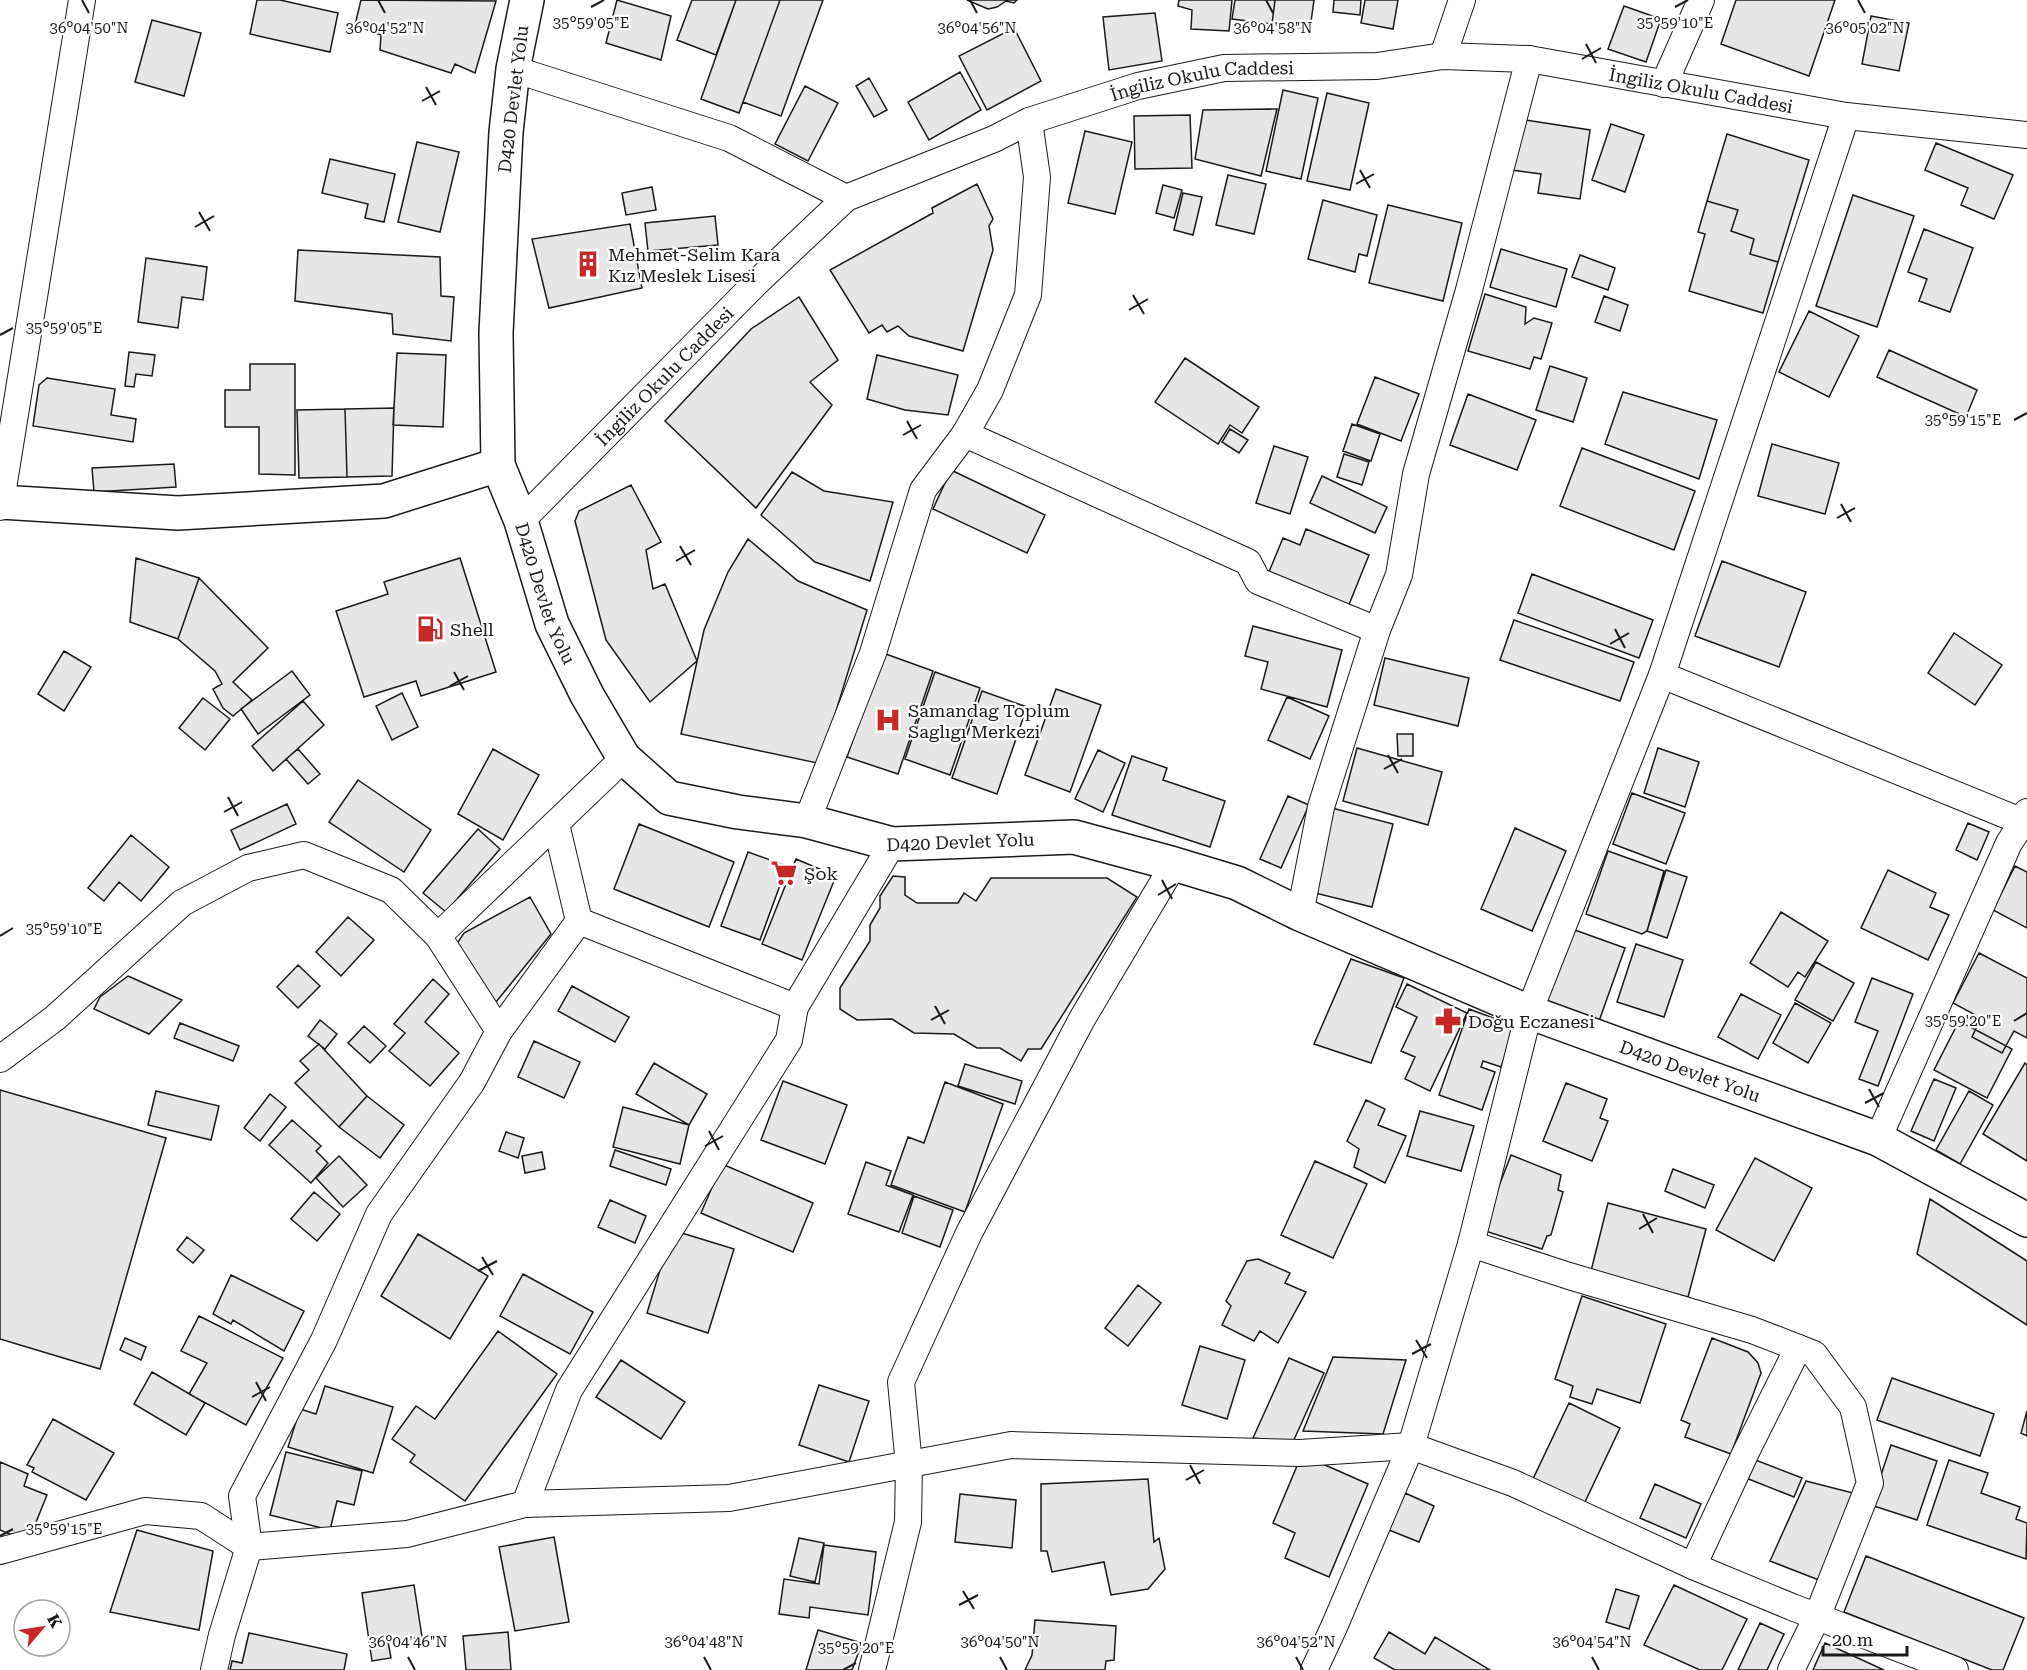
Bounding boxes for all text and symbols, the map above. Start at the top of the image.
text: 35°59'05"E [553,14,629,32]
text: 35°59'10"E [1637,14,1713,32]
text: 36°04'50"N [49,19,129,37]
text: 36°04'52"N [345,19,425,37]
text: 36°04'56"N [937,19,1017,37]
text: 36°04'58"N [1233,19,1313,37]
text: 36°05'02"N [1825,19,1905,37]
street label: D420 Devlet Yolu [494,24,532,174]
street label: İngiliz Okulu Caddesi [1107,57,1294,105]
street label: İngiliz Okulu Caddesi [1607,63,1795,117]
place label: Mehmet-Selim Kara Kız Meslek Lisesi [608,244,781,286]
building icon: Mehmet-Selim Kara Kız Meslek Lisesi [573,249,603,279]
street label: İngiliz Okulu Caddesi [591,302,738,450]
text: 35°59'05"E [26,319,102,337]
text: 35°59'15"E [1925,411,2001,429]
street label: D420 Devlet Yolu [512,520,580,667]
fuel station icon: Shell [415,614,445,644]
place label: Shell [450,619,494,640]
place label: Samandag Toplum Saglıgı Merkezi [908,700,1070,742]
hospital icon: Samandag Toplum Saglıgı Merkezi [873,705,903,735]
street label: D420 Devlet Yolu [886,828,1035,855]
supermarket icon: Şok [769,858,799,888]
place label: Şok [804,863,838,884]
text: 35°59'10"E [26,920,102,938]
pharmacy icon: Doğu Eczanesi [1433,1006,1463,1036]
place label: Doğu Eczanesi [1468,1011,1595,1032]
text: 35°59'20"E [1925,1012,2001,1030]
street label: D420 Devlet Yolu [1617,1035,1764,1106]
text: 35°59'15"E [26,1520,102,1538]
north arrow [12,1598,72,1658]
text: K [43,1611,66,1631]
scale bar [1823,1619,1907,1657]
text: 20 m [1832,1629,1873,1650]
text: 36°04'46"N [368,1633,448,1651]
text: 36°04'48"N [664,1633,744,1651]
text: 36°04'50"N [960,1633,1040,1651]
text: 36°04'52"N [1256,1633,1336,1651]
text: 36°04'54"N [1552,1633,1632,1651]
text: 35°59'20"E [818,1639,894,1657]

